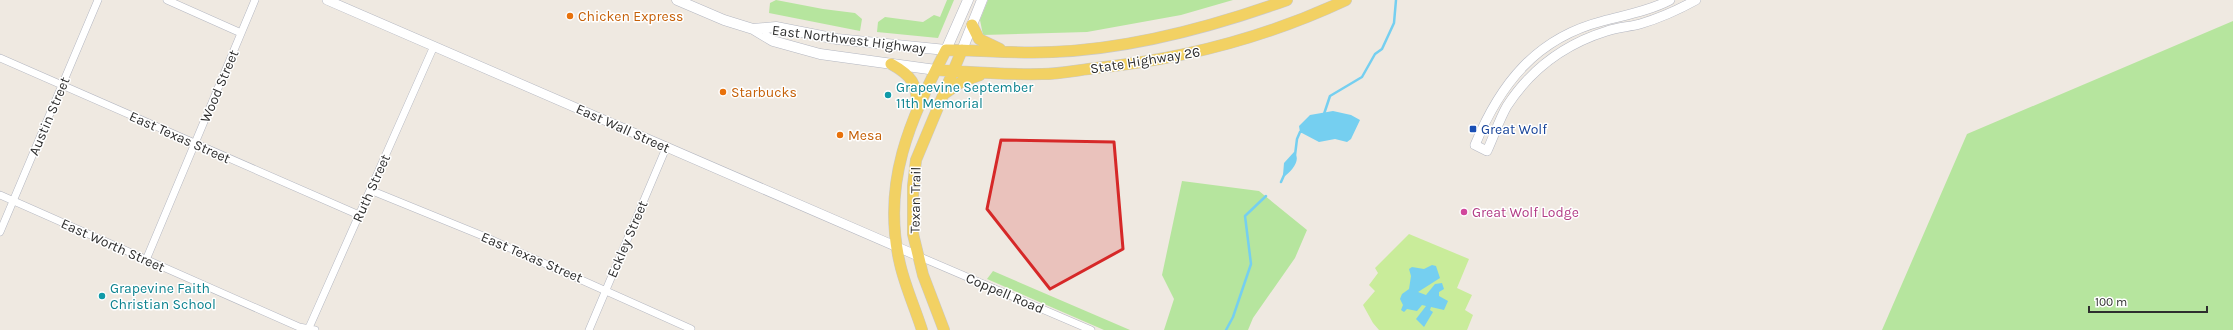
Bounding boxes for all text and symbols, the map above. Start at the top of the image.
place label: Chicken Express [578,8,683,25]
marker: Chicken Express [565,11,575,21]
street label: East Northwest Highway [771,22,927,57]
street label: State Highway 26 [1089,43,1201,78]
street label: Wood Street [197,47,242,125]
street label: Austin Street [25,74,74,158]
place label: Grapevine September 11th Memorial [896,79,1034,112]
place label: Starbucks [731,84,797,101]
marker: Starbucks [718,87,728,97]
marker: Grapevine September 11th Memorial [883,90,893,100]
street label: East Wall Street [573,100,672,157]
street label: East Texas Street [127,108,233,167]
place label: Great Wolf [1481,121,1547,138]
marker: Great Wolf [1468,124,1478,134]
place label: Mesa [848,127,882,144]
marker: Mesa [835,130,845,140]
street label: Ruth Street [349,152,394,225]
street label: Texan Trail [906,167,925,233]
street label: Eckley Street [604,198,651,280]
place label: Great Wolf Lodge [1472,204,1579,221]
marker: Great Wolf Lodge [1459,207,1469,217]
street label: East Worth Street [58,215,167,276]
street label: East Texas Street [478,228,585,287]
street label: Coppell Road [963,269,1046,318]
place label: Grapevine Faith Christian School [110,280,216,313]
scale bar [2089,288,2207,314]
marker: Grapevine Faith Christian School [97,291,107,301]
text: 100 m [2095,295,2127,309]

